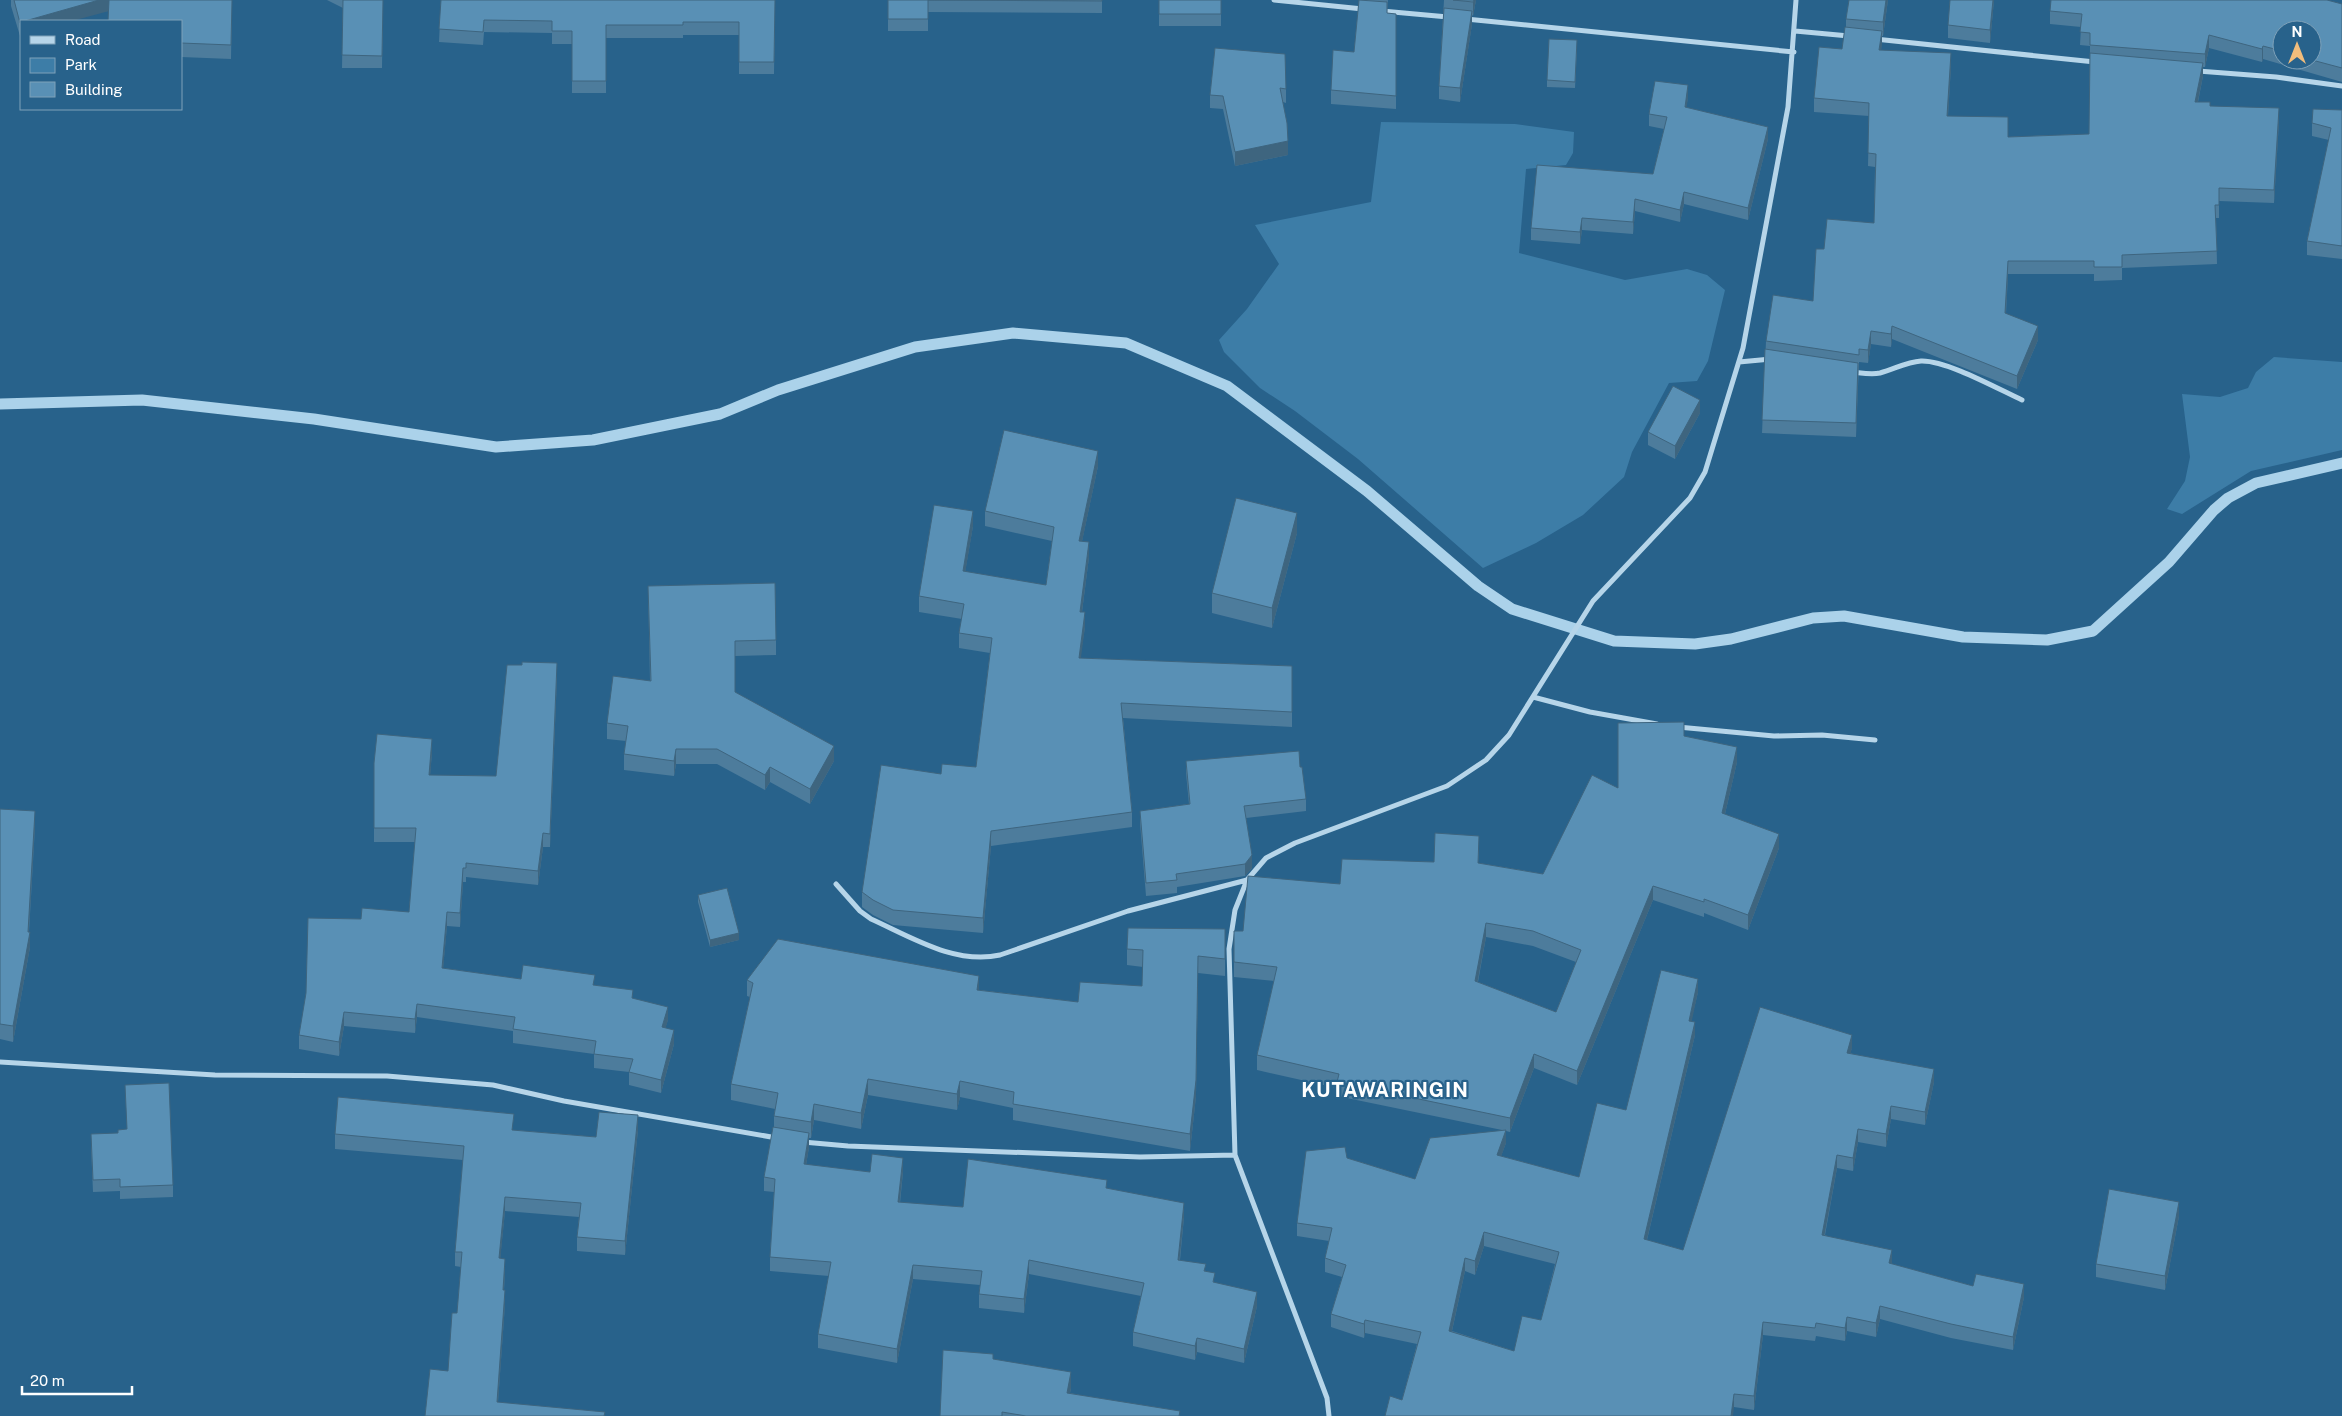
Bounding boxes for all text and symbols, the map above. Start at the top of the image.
legend [20,20,182,110]
north arrow [2272,20,2322,70]
text: N [2292,24,2302,40]
text: Road [65,31,101,48]
text: Park [65,56,97,73]
text: Building [65,81,123,98]
district label: KUTAWARINGIN [1301,1078,1469,1102]
scale bar [22,1364,132,1396]
text: 20 m [30,1372,65,1389]

